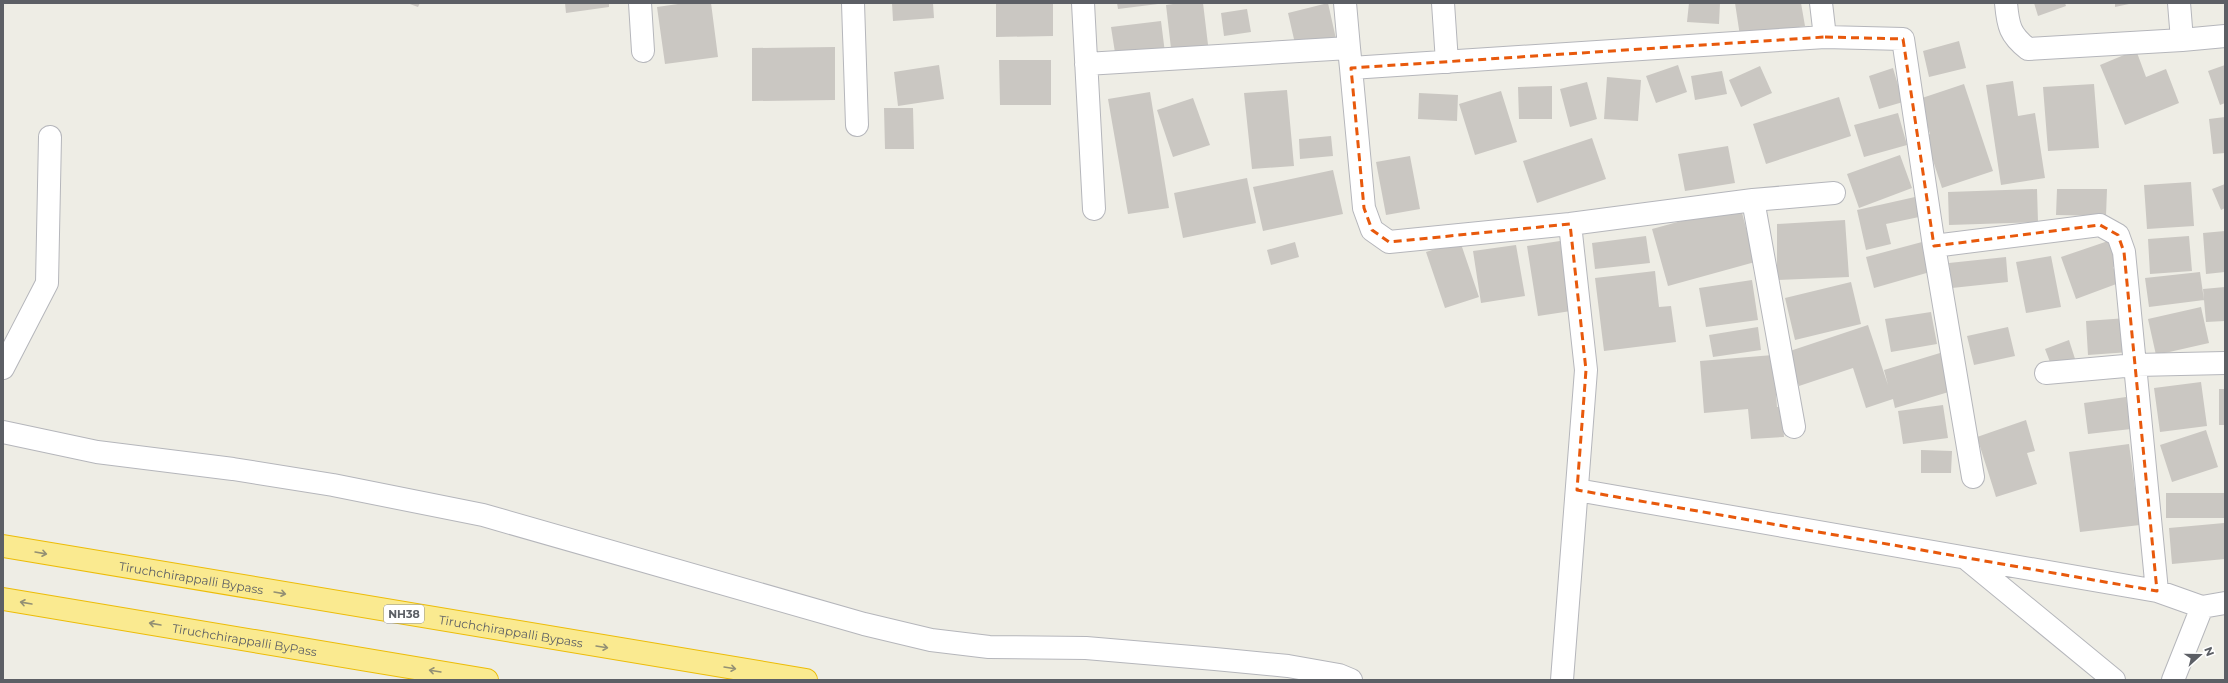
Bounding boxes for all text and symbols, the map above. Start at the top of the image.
one-way arrow [35,549,48,557]
street label: Tiruchchirappalli Bypass [118,558,265,597]
one-way arrow [273,590,286,598]
one-way arrow [20,599,33,607]
road number: NH38 [384,605,424,623]
street label: Tiruchchirappalli Bypass [438,611,584,650]
one-way arrow [149,620,162,628]
street label: Tiruchchirappalli ByPass [171,620,318,659]
north arrow [2180,635,2220,675]
one-way arrow [595,643,608,651]
text: N [2201,645,2217,658]
one-way arrow [723,664,736,672]
one-way arrow [429,667,442,675]

